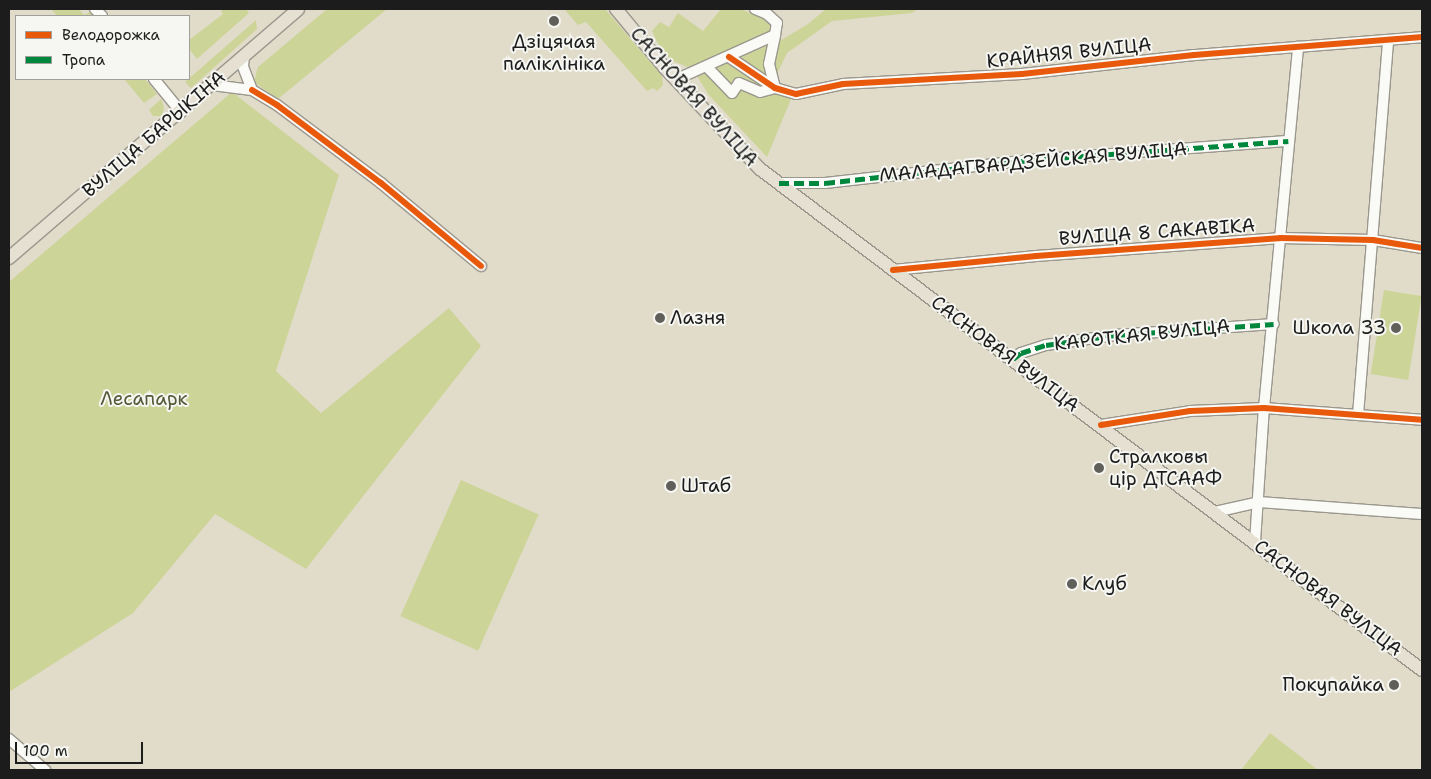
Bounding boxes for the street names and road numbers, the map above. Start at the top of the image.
street label: САСНОВАЯ ВУЛІЦА [625,23,763,171]
street label: КРАЙНЯЯ ВУЛІЦА [985,33,1153,73]
street label: ВУЛІЦА БАРЫКІНА [78,66,230,202]
street label: МАЛАДАГВАРДЗЕЙСКАЯ ВУЛІЦА [878,137,1188,187]
street label: ВУЛІЦА 8 САКАВІКА [1058,214,1256,250]
street label: САСНОВАЯ ВУЛІЦА [926,291,1084,417]
street label: КАРОТКАЯ ВУЛІЦА [1053,314,1231,356]
street label: САСНОВАЯ ВУЛІЦА [1249,535,1407,661]

